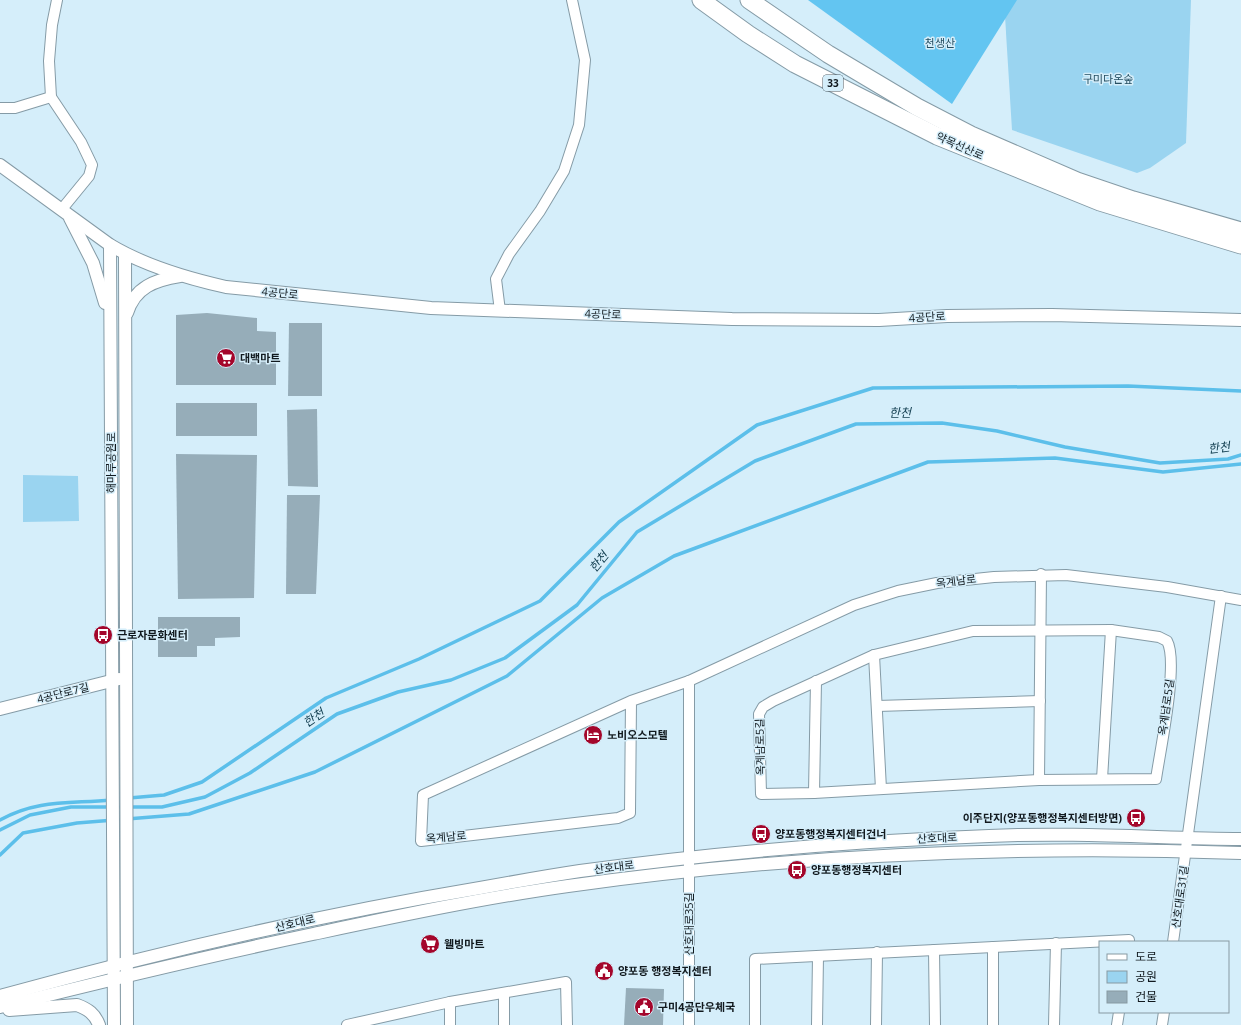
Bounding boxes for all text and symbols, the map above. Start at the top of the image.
park label: 천생산 [925,35,955,50]
park label: 구미다온숲 [1083,71,1133,86]
road number: 33 [823,75,843,91]
street label: 약목선산로 [934,128,986,163]
street label: 4공단로 [261,283,299,302]
street label: 4공단로 [584,305,622,322]
street label: 4공단로 [908,308,946,325]
supermarket icon: 대백마트 [215,347,237,369]
place label: 대백마트 [240,350,280,365]
water label: 한천 [889,404,913,421]
street label: 해마루공원로 [103,433,118,493]
water label: 한천 [1207,437,1233,457]
water label: 한천 [585,546,613,576]
street label: 옥계남로 [935,571,977,590]
bus stop icon: 근로자문화센터 [92,624,114,646]
place label: 근로자문화센터 [117,627,188,642]
street label: 옥계남로5길 [1154,678,1177,736]
street label: 4공단로7길 [35,679,90,706]
water label: 한천 [300,703,329,731]
street label: 옥계남로5길 [752,718,767,776]
hotel icon: 노비오스모텔 [582,724,604,746]
place label: 노비오스모텔 [607,727,668,742]
bus stop icon: 이주단지(양포동행정복지센터방면) [1125,807,1147,829]
place label: 이주단지(양포동행정복지센터방면) [963,810,1122,825]
bus stop icon: 양포동행정복지센터건너 [750,823,772,845]
place label: 양포동행정복지센터건너 [775,826,886,841]
street label: 옥계남로 [425,827,467,846]
street label: 산호대로 [916,829,958,846]
street label: 산호대로 [593,857,635,876]
bus stop icon: 양포동행정복지센터 [786,859,808,881]
place label: 양포동행정복지센터 [811,862,902,877]
street label: 산호대로31길 [1168,865,1191,929]
street label: 산호대로35길 [681,892,696,956]
street label: 산호대로 [273,911,316,934]
supermarket icon: 웰빙마트 [419,933,441,955]
place label: 웰빙마트 [444,936,484,951]
legend [1099,941,1229,1013]
text: 도로 [1135,948,1157,965]
public building icon: 양포동 행정복지센터 [593,960,615,982]
place label: 양포동 행정복지센터 [618,963,712,978]
text: 공원 [1135,968,1157,985]
text: 건물 [1135,988,1157,1005]
public building icon: 구미4공단우체국 [633,996,655,1018]
place label: 구미4공단우체국 [658,999,735,1014]

